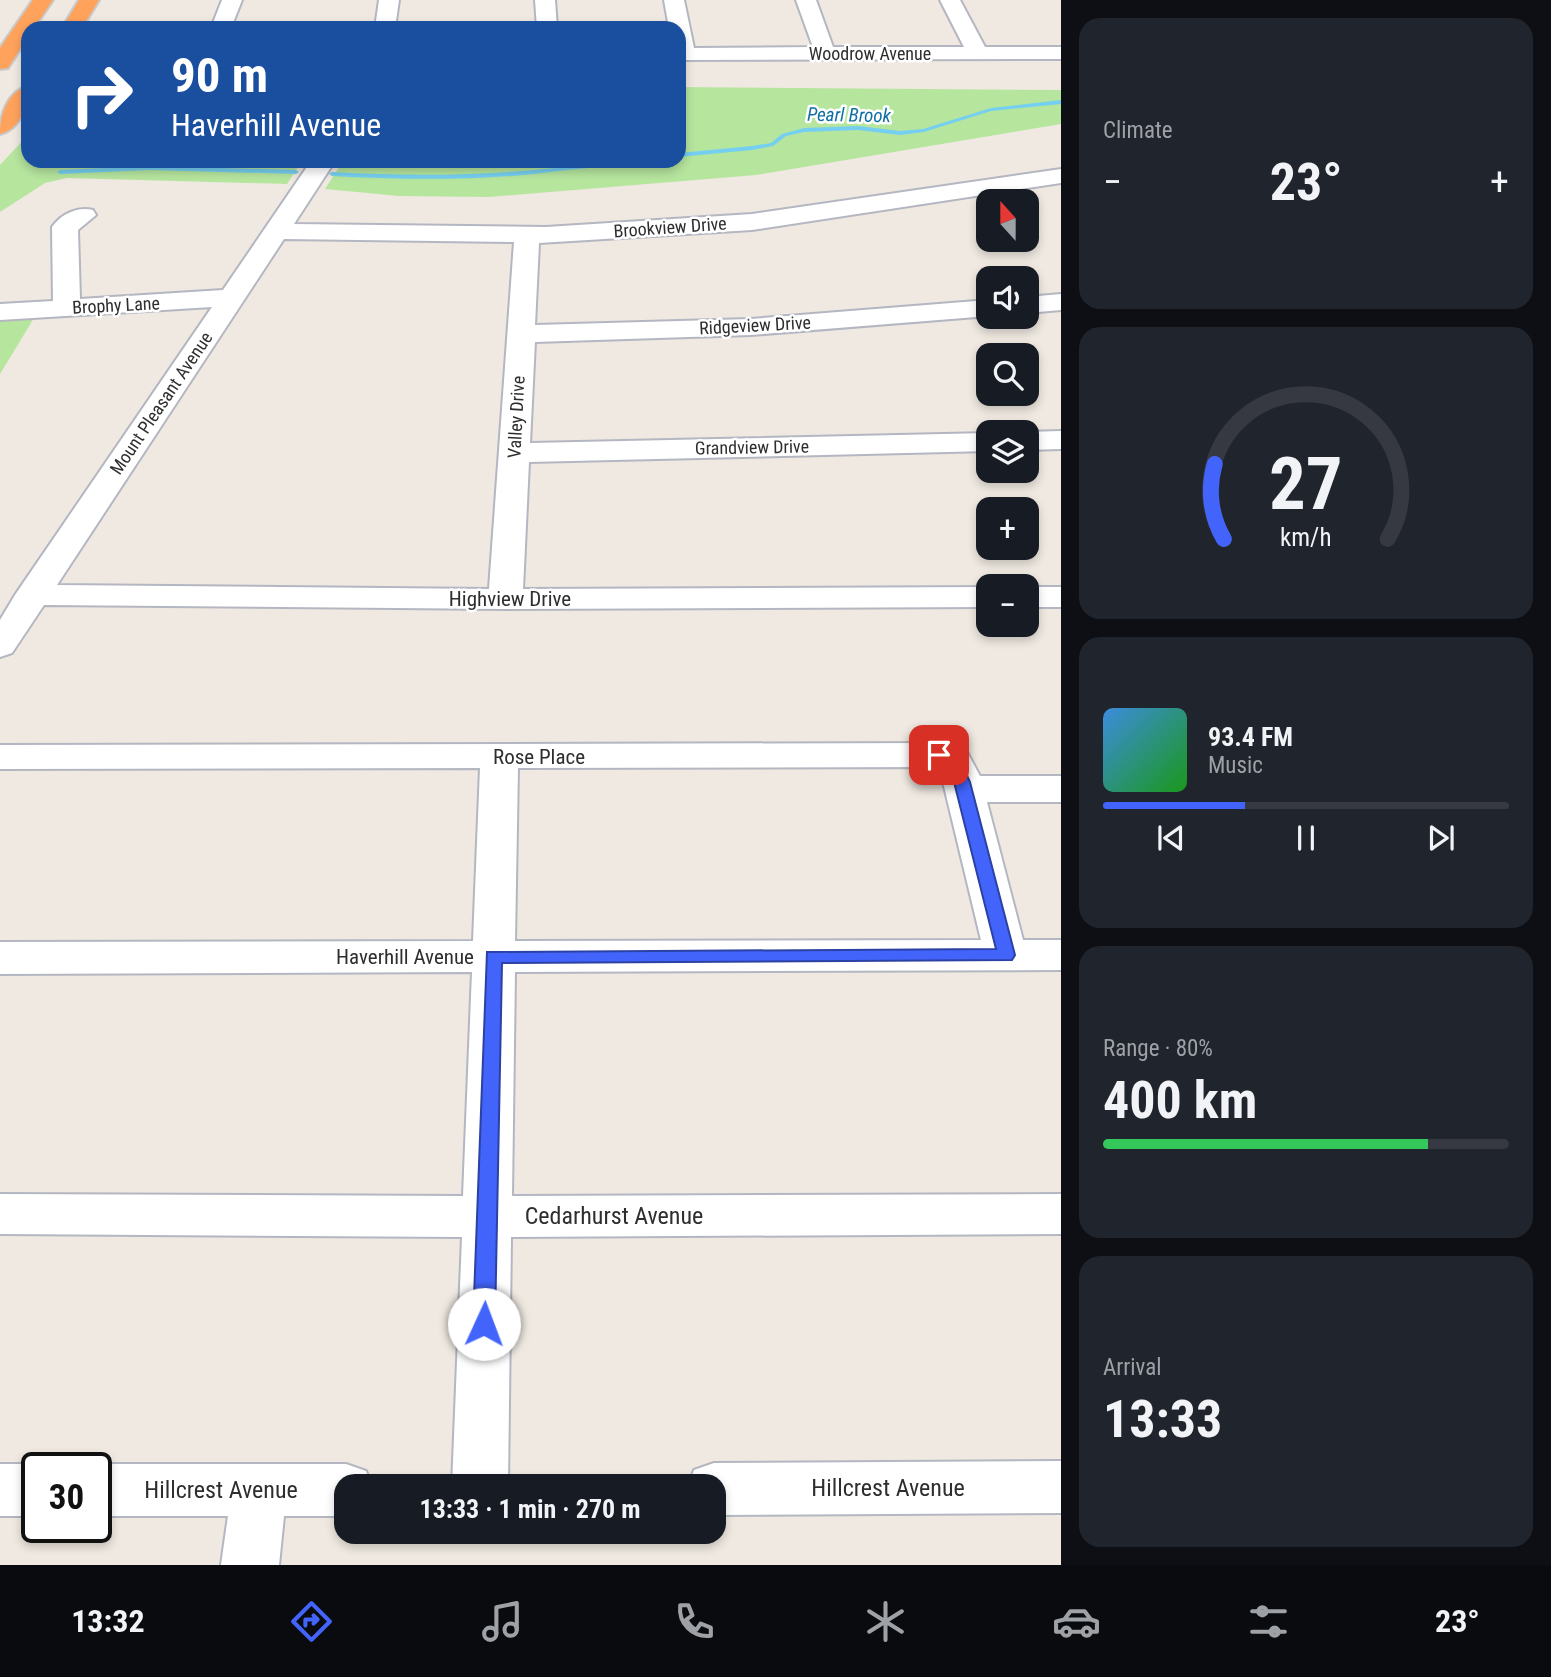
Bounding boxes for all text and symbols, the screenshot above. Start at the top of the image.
street label: Woodrow Avenue [809,43,931,64]
text: 90 m [171,47,268,104]
icon: right [56,49,147,140]
water label: Pearl Brook [807,103,892,127]
text: Haverhill Avenue [171,106,381,144]
text: Climate [1103,117,1173,144]
text: 23° [1270,152,1342,213]
text: − [1103,160,1122,204]
text: + [1490,160,1509,204]
north arrow [976,189,1040,252]
map controls [976,189,1039,637]
street label: Brookview Drive [613,213,727,241]
button: sound [976,266,1039,329]
street label: Brophy Lane [72,292,160,318]
street label: Ridgeview Drive [699,312,811,338]
street label: Mount Pleasant Avenue [105,328,217,478]
button: search [976,343,1039,406]
street label: Valley Drive [503,375,529,459]
button: layers [976,420,1039,483]
street label: Grandview Drive [695,436,809,458]
text: 27 [1269,442,1343,528]
button: + [976,497,1039,560]
text: km/h [1280,523,1332,552]
button: − [976,574,1039,637]
street label: Highview Drive [449,587,571,611]
text: 93.4 FM [1208,722,1293,752]
pin [909,725,969,785]
icon: arrive [920,736,958,774]
street label: Rose Place [493,745,585,769]
text: Music [1208,752,1263,779]
icon: previous [1152,819,1190,857]
icon: pause [1287,819,1325,857]
icon: next [1422,819,1460,857]
street label: Haverhill Avenue [336,945,474,969]
text: Range · 80% [1103,1035,1213,1062]
text: 400 km [1103,1070,1257,1131]
street label: Cedarhurst Avenue [525,1202,703,1230]
position arrow [447,1287,521,1361]
text: Arrival [1103,1354,1162,1381]
text: 13:33 [1103,1389,1222,1450]
speed limit sign: 30 [21,1452,112,1543]
street label: Hillcrest Avenue [811,1474,965,1502]
street label: Hillcrest Avenue [144,1476,298,1504]
text: 13:33 · 1 min · 270 m [420,1494,640,1524]
icon: directions [287,1597,336,1646]
icon: music [478,1597,527,1646]
icon: phone [670,1597,719,1646]
icon: climate [861,1597,910,1646]
icon: car [1052,1597,1101,1646]
icon: filters [1244,1597,1293,1646]
text: 13:32 [71,1602,145,1640]
text: 23° [1435,1602,1480,1640]

